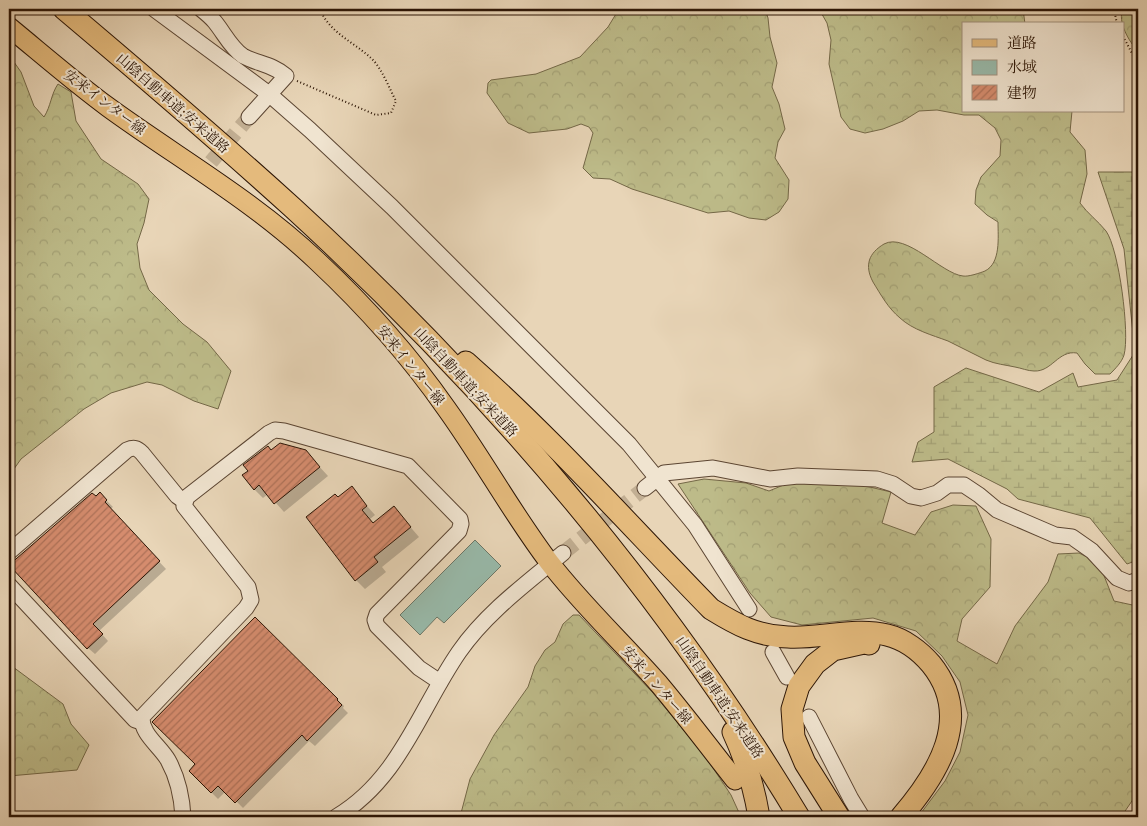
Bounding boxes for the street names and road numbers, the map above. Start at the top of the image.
street label: 山陰自動車道;安来道路 [113,51,232,156]
street label: 安来インター線 [61,67,148,138]
street label: 安来インター線 [374,323,447,408]
street label: 山陰自動車道;安来道路 [411,325,520,440]
street label: 山陰自動車道;安来道路 [673,633,766,761]
street label: 安来インター線 [619,644,694,727]

